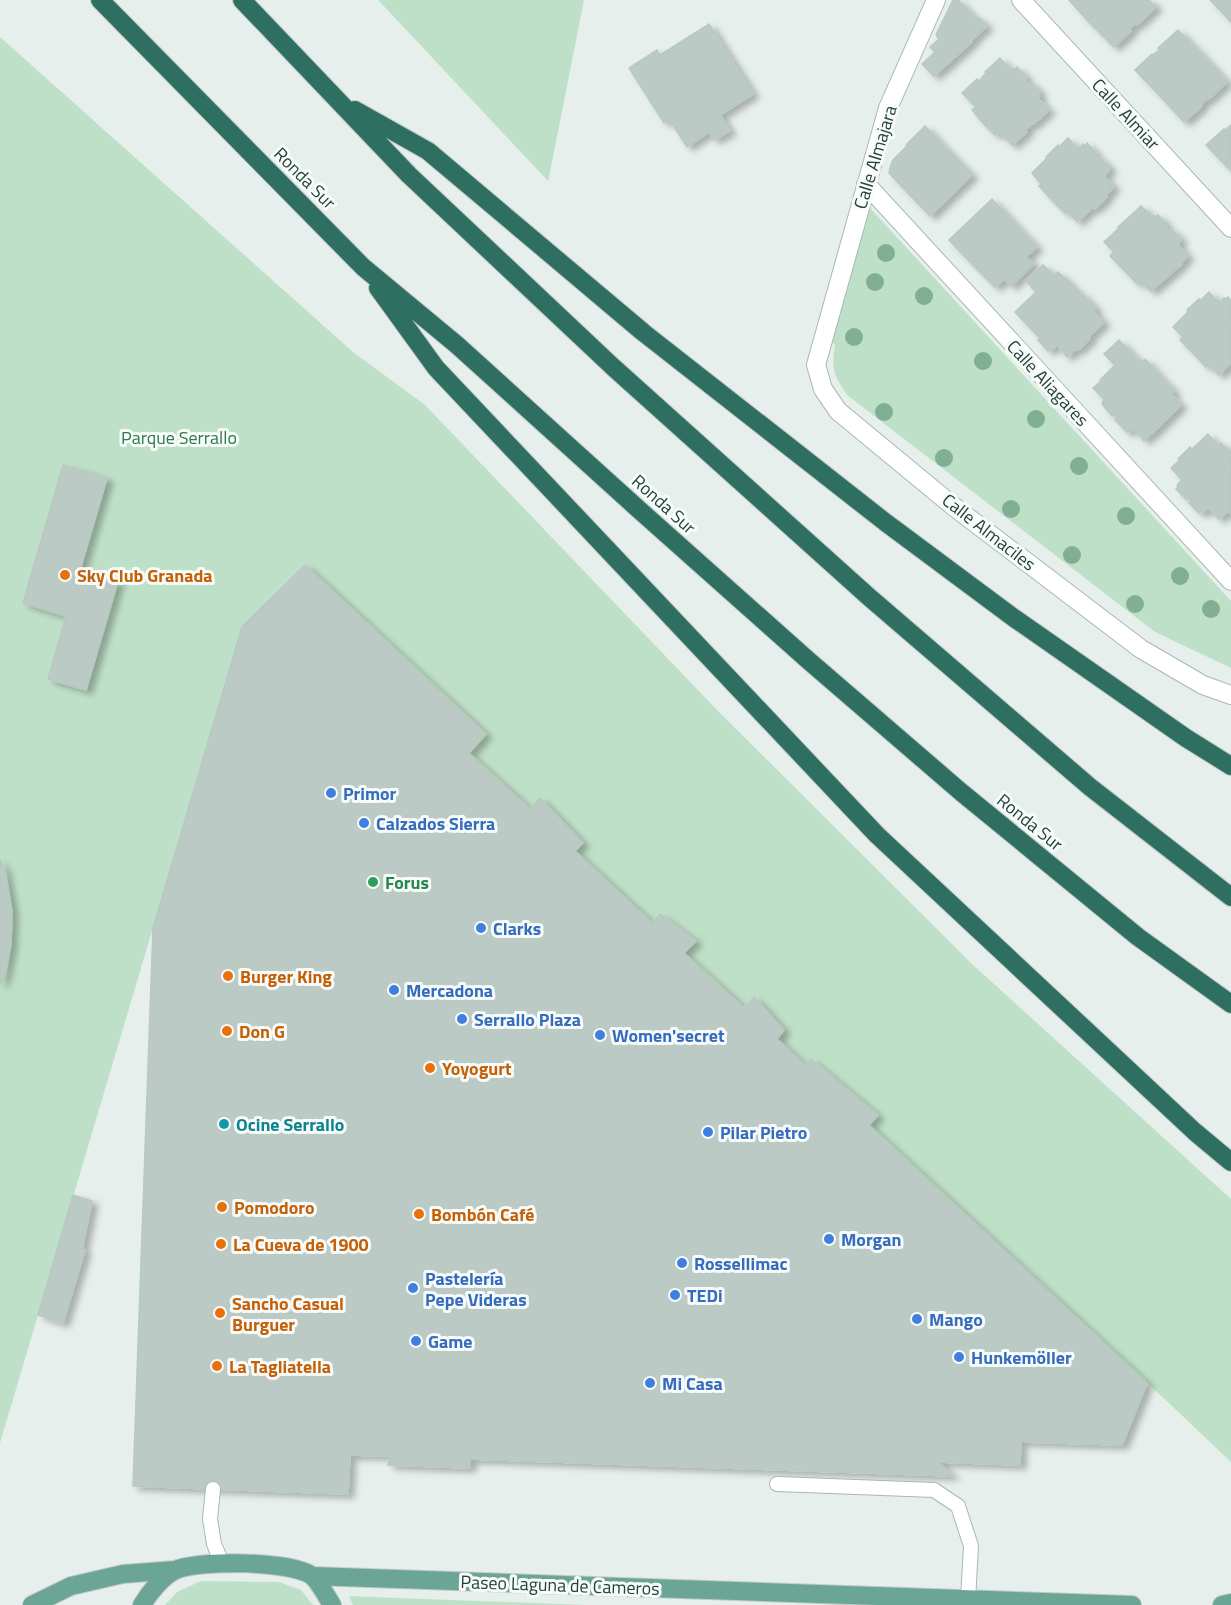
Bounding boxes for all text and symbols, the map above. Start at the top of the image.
street label: Calle Almiar [1086,72,1166,156]
street label: Calle Almajara [846,102,904,212]
street label: Ronda Sur [268,141,342,215]
street label: Calle Aliagares [1001,334,1095,432]
park label: Parque Serrallo [121,424,237,451]
street label: Ronda Sur [626,468,702,540]
street label: Calle Almaciles [936,487,1042,577]
place label: Sky Club Granada [77,562,213,589]
marker: Sky Club Granada [58,568,72,582]
place label: Primor [343,780,397,807]
marker: Primor [324,786,338,800]
street label: Ronda Sur [991,787,1069,857]
place label: Calzados Sierra [376,810,495,837]
marker: Calzados Sierra [357,816,371,830]
place label: Forus [385,869,429,896]
marker: Forus [366,875,380,889]
place label: Clarks [493,915,541,942]
marker: Clarks [474,921,488,935]
place label: Burger King [240,963,332,990]
marker: Burger King [221,969,235,983]
place label: Mercadona [406,977,493,1004]
marker: Mercadona [387,983,401,997]
place label: Serrallo Plaza [474,1006,581,1033]
marker: Serrallo Plaza [455,1012,469,1026]
place label: Don G [239,1018,285,1045]
place label: Women'secret [612,1022,725,1049]
marker: Don G [220,1024,234,1038]
marker: Women'secret [593,1028,607,1042]
place label: Yoyogurt [442,1055,512,1082]
marker: Yoyogurt [423,1061,437,1075]
place label: Ocine Serrallo [236,1111,344,1138]
marker: Ocine Serrallo [217,1117,231,1131]
place label: Pilar Pietro [720,1119,807,1146]
marker: Pilar Pietro [701,1125,715,1139]
place label: Pomodoro [234,1194,315,1221]
marker: Pomodoro [215,1200,229,1214]
place label: Bombón Café [431,1201,534,1228]
marker: Bombón Café [412,1207,426,1221]
place label: Morgan [841,1226,901,1253]
place label: La Cueva de 1900 [233,1231,369,1258]
marker: Morgan [822,1232,836,1246]
marker: La Cueva de 1900 [214,1237,228,1251]
place label: Rossellimac [694,1250,787,1277]
marker: Rossellimac [675,1256,689,1270]
place label: Pastelería Pepe Videras [425,1265,527,1313]
marker: Pastelería Pepe Videras [406,1281,420,1295]
place label: TEDi [687,1282,723,1309]
marker: TEDi [668,1288,682,1302]
place label: Sancho Casual Burguer [232,1290,344,1338]
marker: Sancho Casual Burguer [213,1306,227,1320]
place label: Mango [929,1306,983,1333]
marker: Mango [910,1312,924,1326]
place label: Game [428,1328,472,1355]
marker: Game [409,1334,423,1348]
place label: Hunkemöller [971,1344,1072,1371]
marker: Hunkemöller [952,1350,966,1364]
place label: La Tagliatella [229,1353,331,1380]
marker: La Tagliatella [210,1359,224,1373]
place label: Mi Casa [662,1370,723,1397]
marker: Mi Casa [643,1376,657,1390]
street label: Paseo Laguna de Cameros [460,1568,660,1602]

